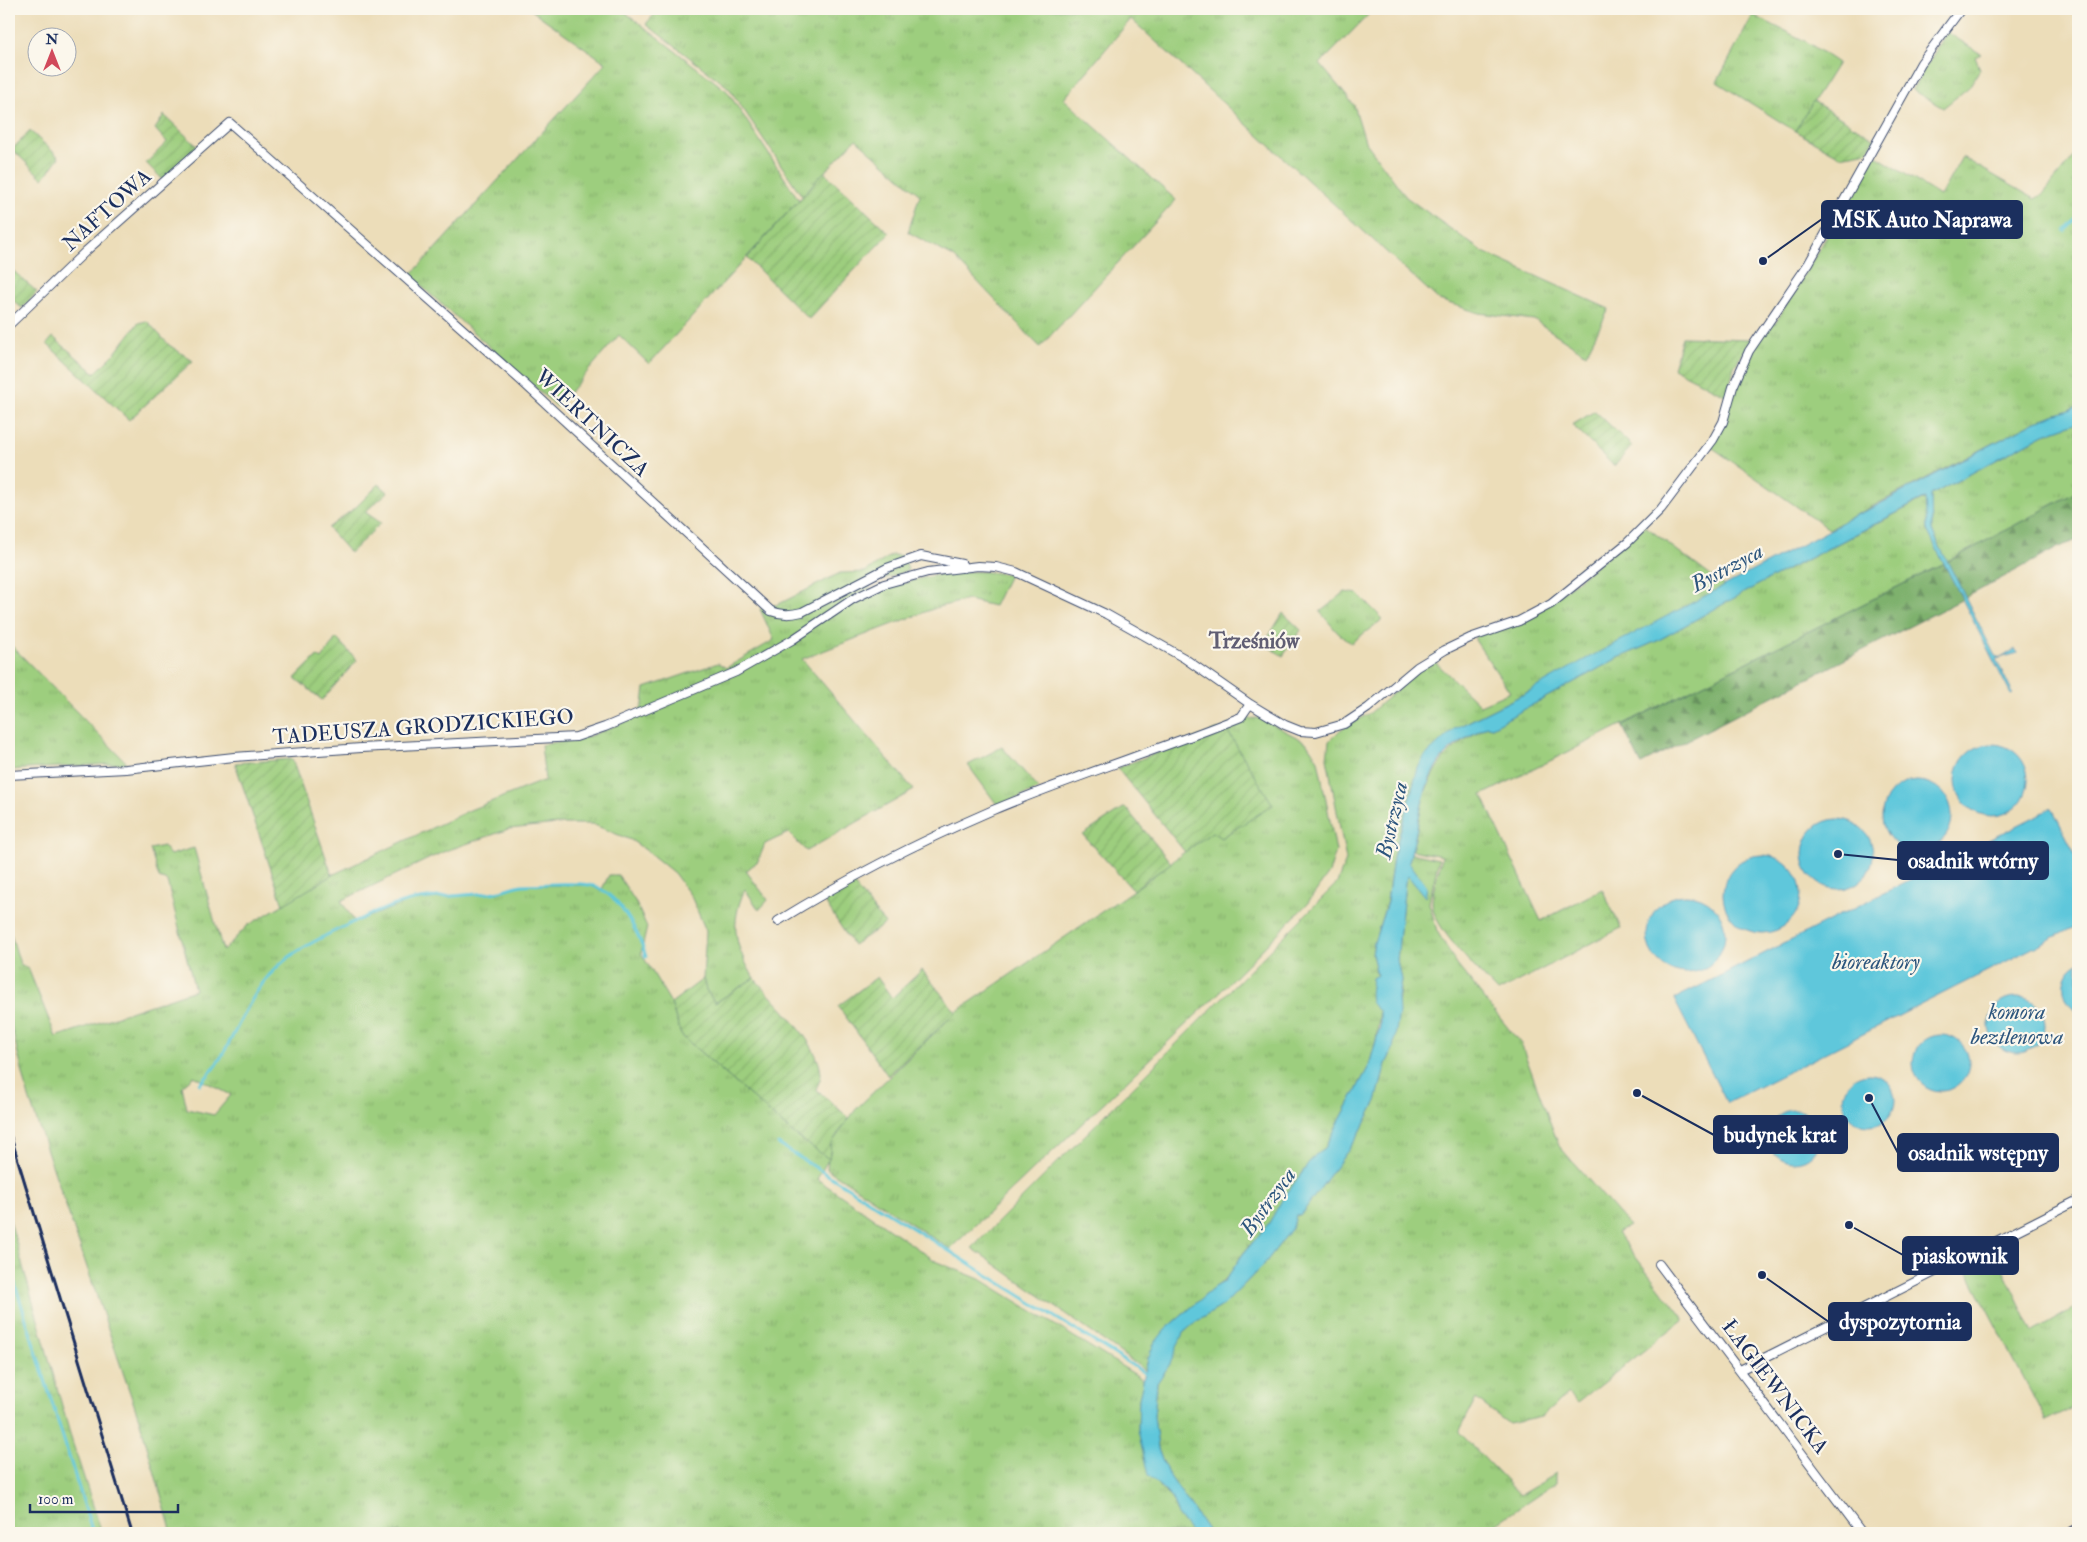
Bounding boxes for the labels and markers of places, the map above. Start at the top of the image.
callout: MSK Auto Naprawa [1822,201,2022,238]
callout: osadnik wtórny [1898,842,2048,879]
callout: budynek krat [1714,1116,1847,1153]
callout: osadnik wstępny [1898,1134,2058,1171]
callout: piaskownik [1903,1237,2018,1274]
callout: dyspozytornia [1829,1303,1971,1340]

